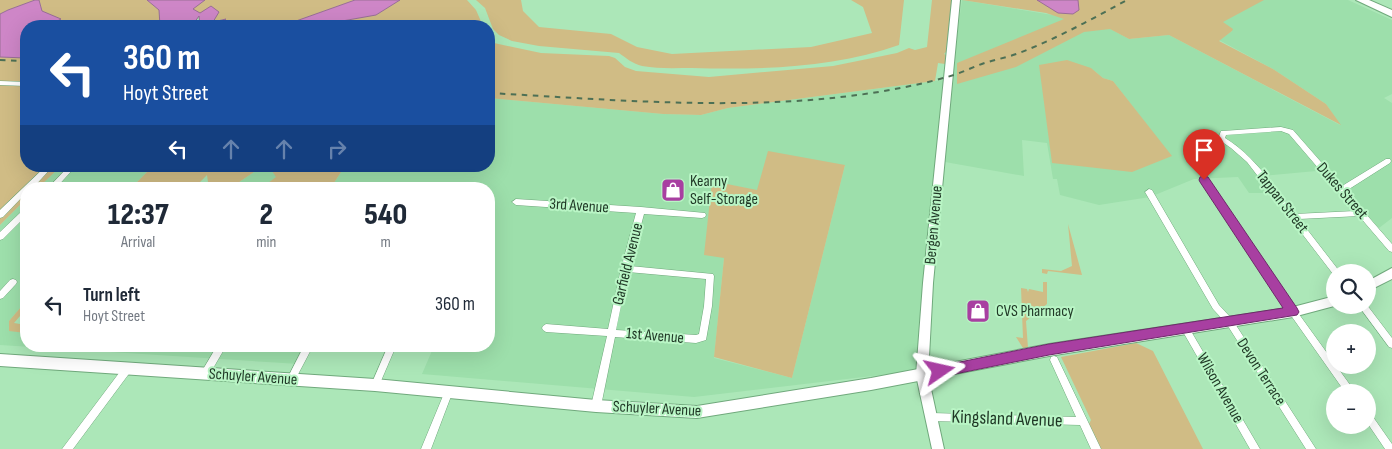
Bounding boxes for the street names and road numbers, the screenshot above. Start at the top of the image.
street label: Dukes Street [1312,159,1372,223]
street label: Tappan Street [1252,167,1312,237]
street label: Bergen Avenue [921,185,947,265]
street label: 3rd Avenue [549,194,609,218]
street label: Garfield Avenue [609,221,647,307]
street label: 1st Avenue [625,324,685,348]
street label: Devon Terrace [1232,335,1290,409]
street label: Wilson Avenue [1192,350,1248,426]
street label: Schuyler Avenue [208,364,298,390]
street label: Schuyler Avenue [612,397,702,421]
street label: Kingsland Avenue [951,406,1063,432]

